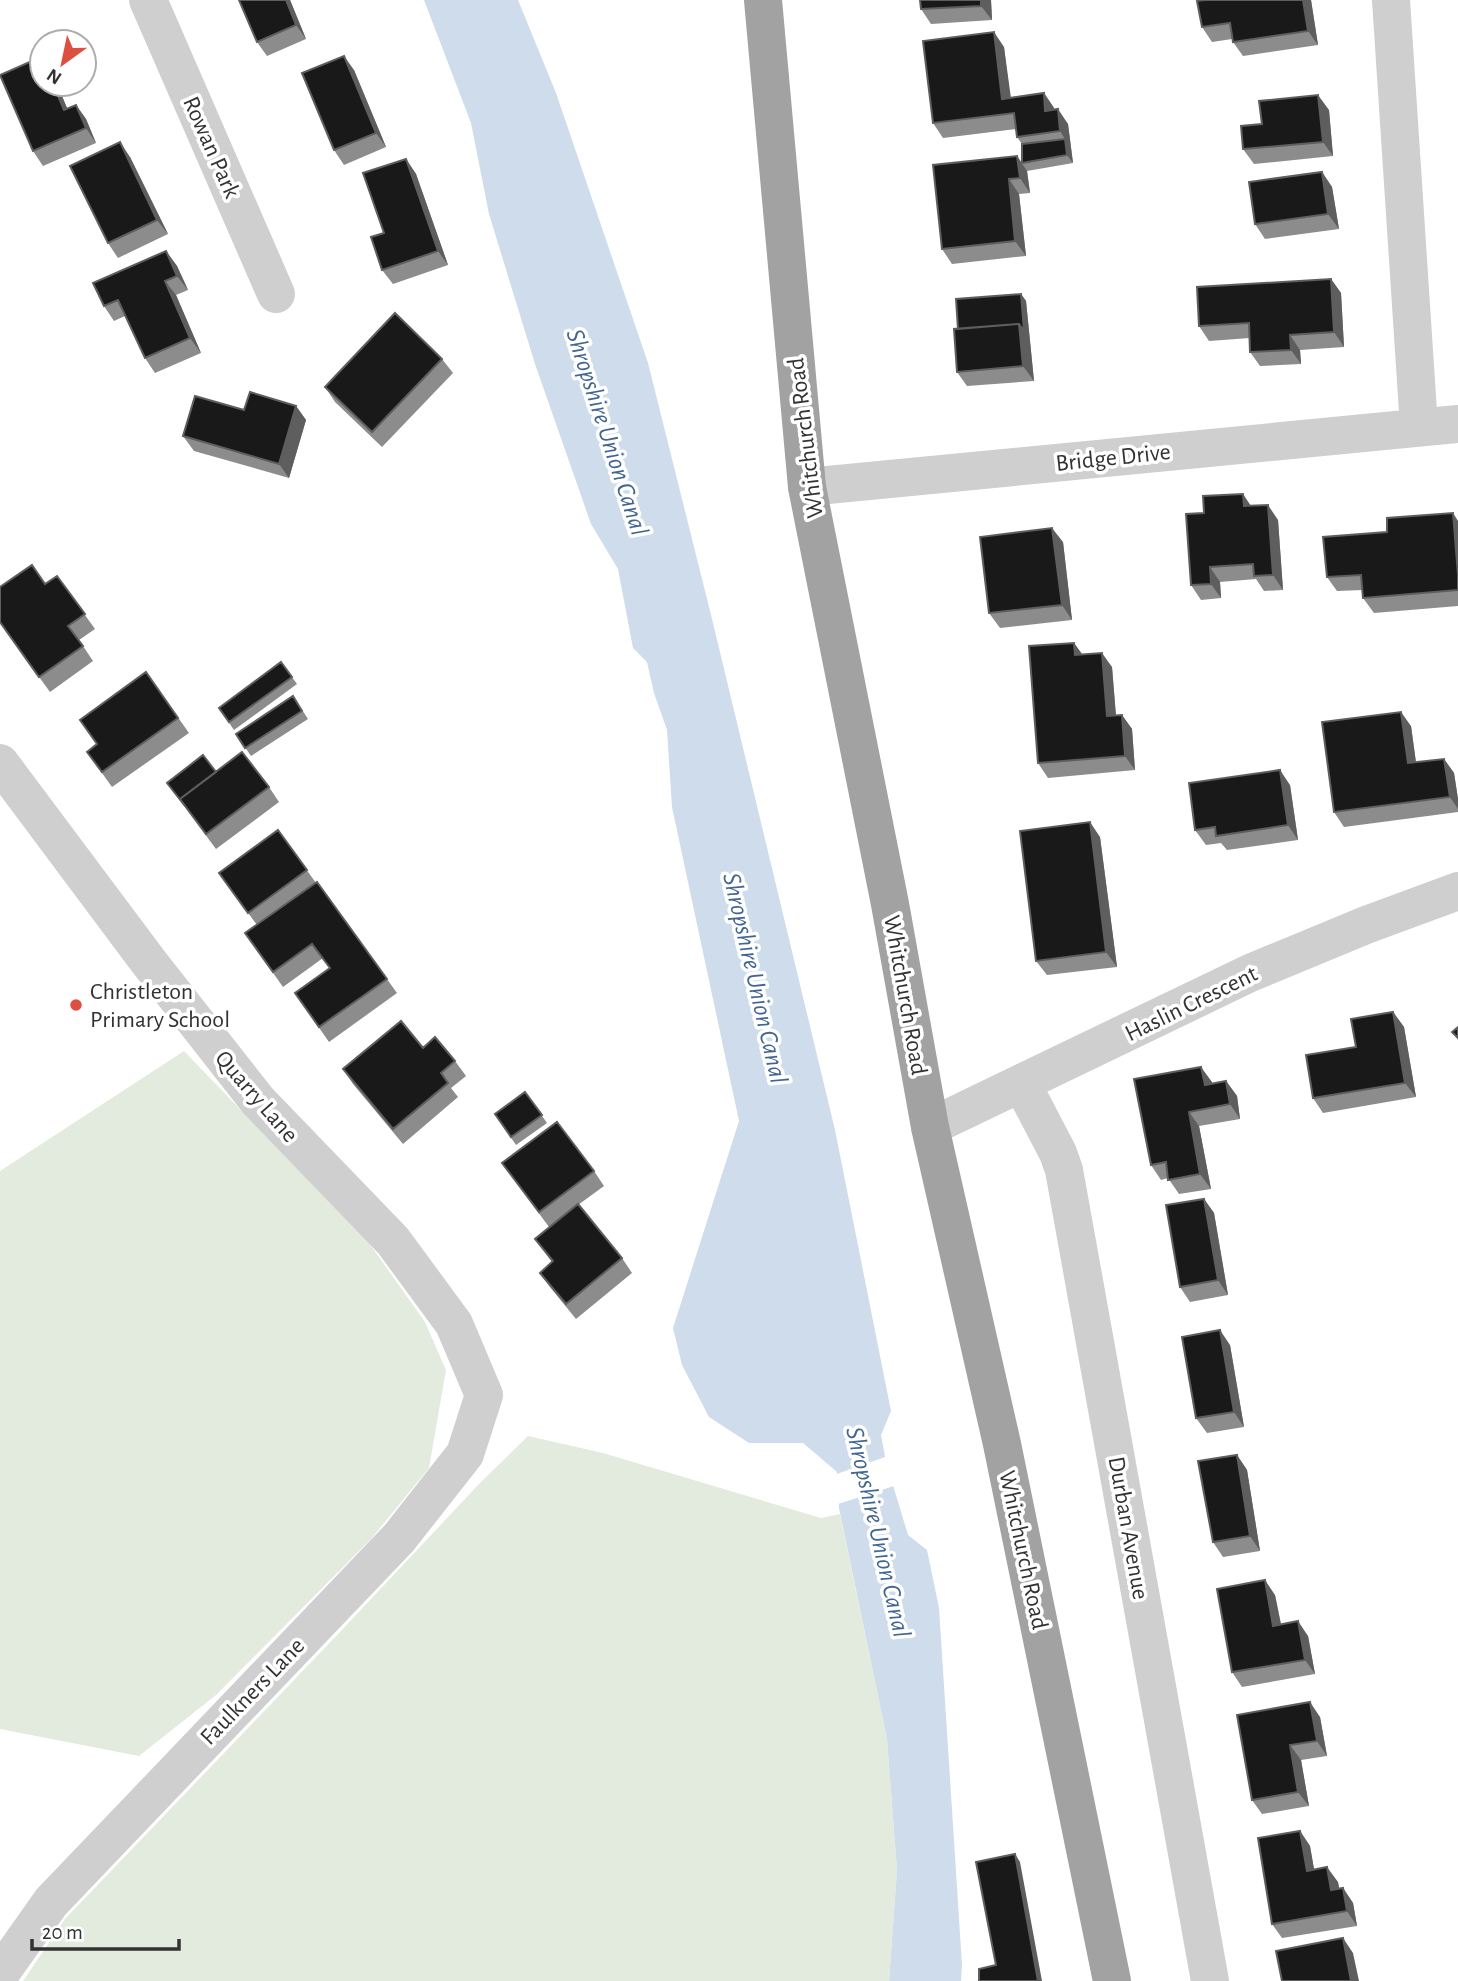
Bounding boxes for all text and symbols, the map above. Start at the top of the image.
north arrow [28,28,98,98]
text: N [44,64,65,88]
street label: Rowan Park [178,93,244,202]
water label: Shropshire Union Canal [561,326,653,539]
street label: Whitchurch Road [784,356,828,520]
street label: Bridge Drive [1055,440,1172,476]
water label: Shropshire Union Canal [718,870,792,1086]
street label: Whitchurch Road [879,913,931,1077]
street label: Haslin Crescent [1121,961,1262,1046]
place label: Christleton Primary School [90,980,230,1032]
marker: Christleton Primary School [68,997,84,1013]
street label: Quarry Lane [210,1046,302,1147]
water label: Shropshire Union Canal [841,1424,915,1640]
street label: Durban Avenue [1104,1455,1152,1602]
street label: Whitchurch Road [994,1469,1052,1632]
street label: Faulkners Lane [196,1634,309,1750]
scale bar [32,1908,178,1952]
text: 20 m [42,1922,83,1943]

